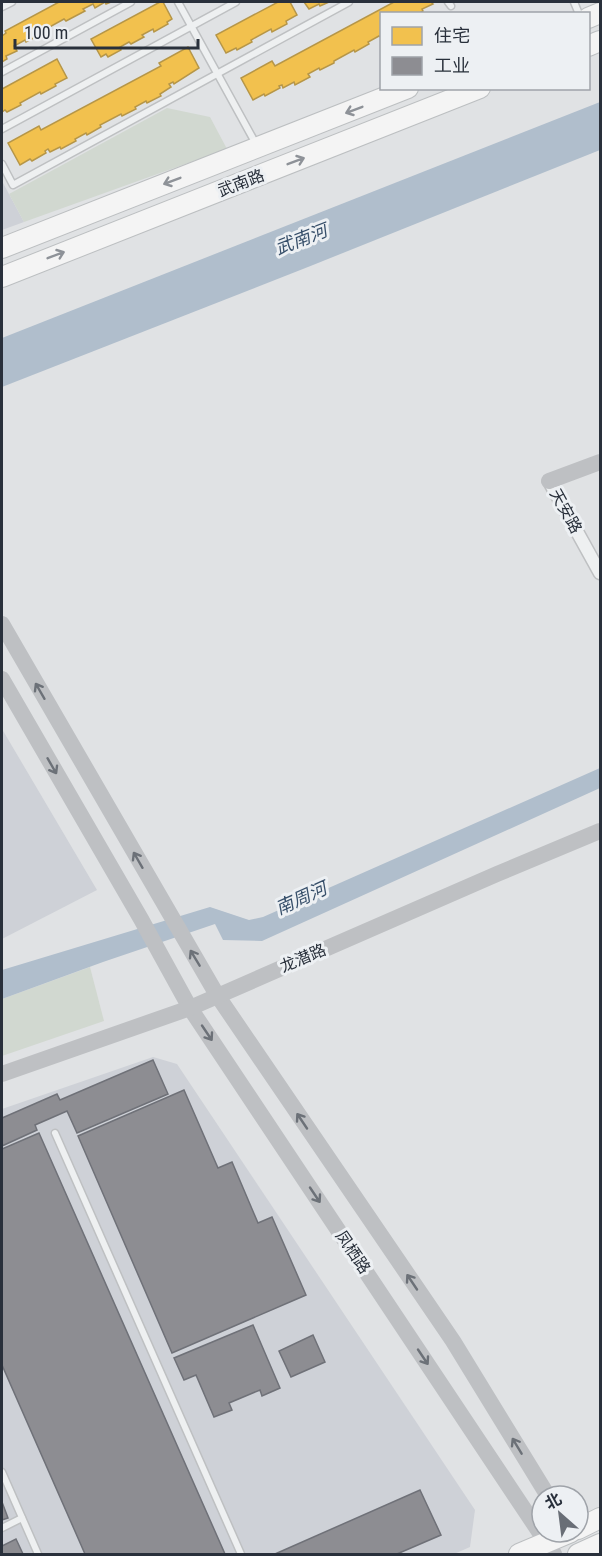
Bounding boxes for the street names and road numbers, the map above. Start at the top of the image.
street label: 武南路 [215,166,267,200]
street label: 天安路 [546,485,586,537]
street label: 龙潜路 [277,940,329,976]
street label: 凤栖路 [332,1227,374,1277]

